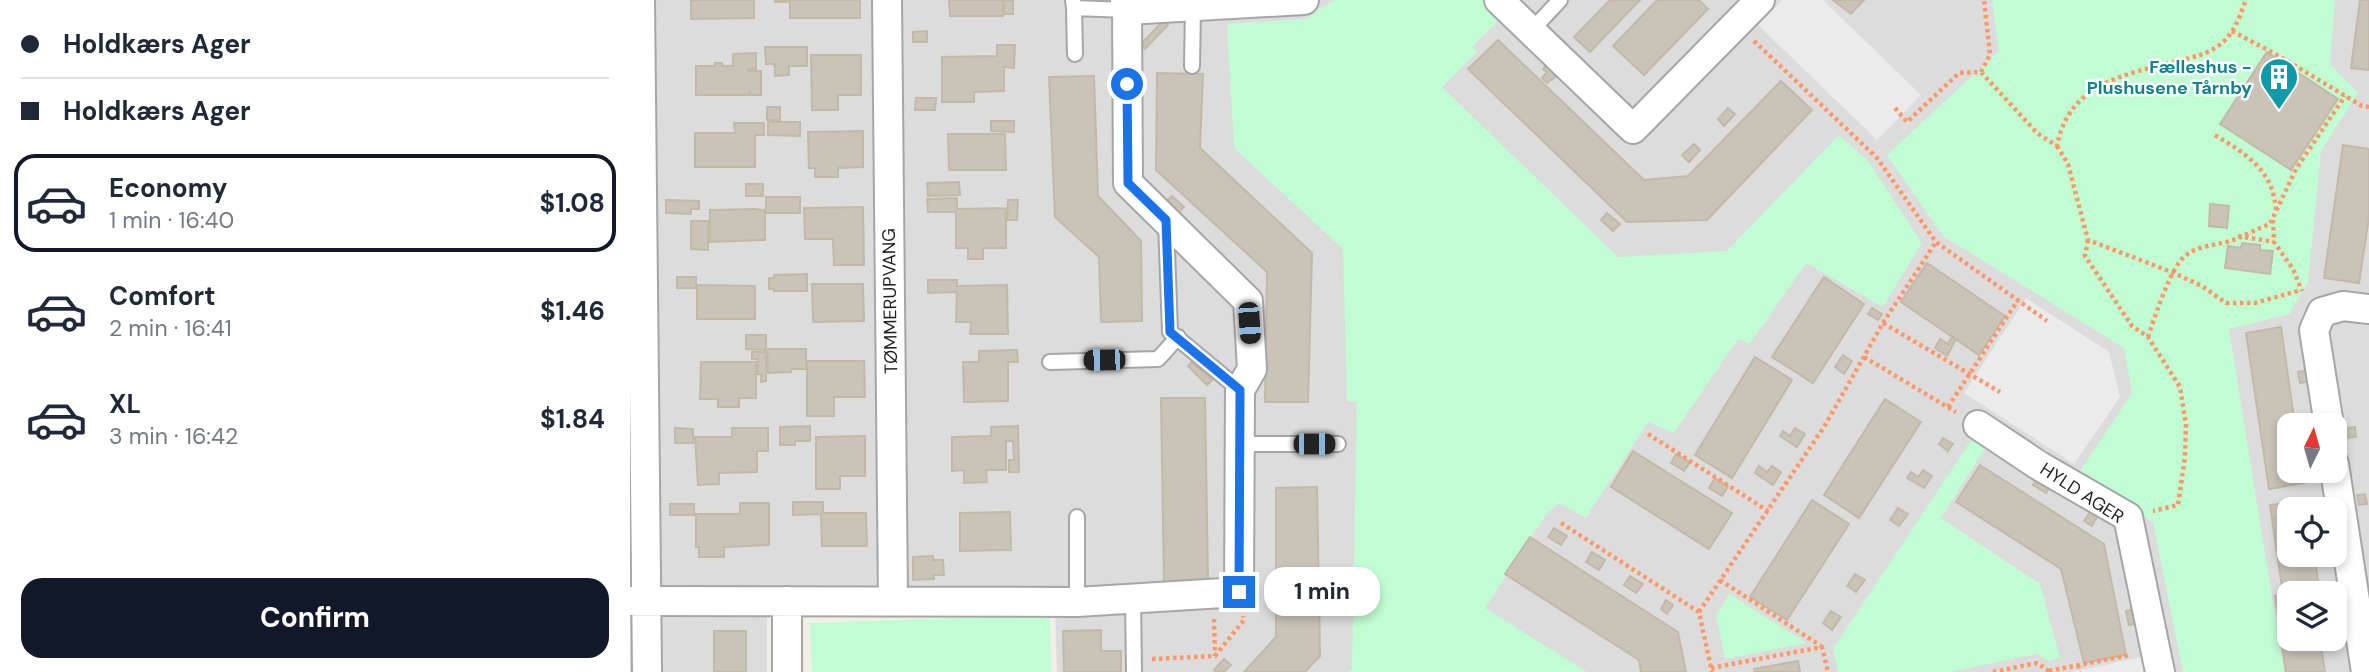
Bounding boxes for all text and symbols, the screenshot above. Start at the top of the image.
text: Holdkærs Ager [63,27,251,61]
place label: Fælleshus - Plushusene Tårnby [2087,55,2252,100]
building icon: Fælleshus - Plushusene Tårnby [2258,56,2300,111]
route start [1111,68,1143,100]
text: Holdkærs Ager [63,94,251,128]
text: Economy [109,171,227,205]
icon: car [25,172,88,235]
text: $1.08 [540,186,605,220]
text: 1 min · 16:40 [109,205,234,235]
street label: TØMMERUPVANG [877,228,903,374]
text: Comfort [109,279,215,313]
icon: car [25,280,88,343]
text: $1.46 [540,294,605,328]
car [1238,301,1261,345]
text: 2 min · 16:41 [109,313,232,343]
car [1083,349,1126,371]
text: XL [109,387,141,421]
icon: car [25,388,88,451]
text: $1.84 [540,402,605,436]
north arrow [2277,413,2347,483]
map controls [2277,413,2347,651]
text: 3 min · 16:42 [109,421,238,451]
car [1294,434,1336,455]
street label: HYLD AGER [2036,457,2128,529]
button: locate [2277,497,2347,567]
callout: 1 min [1264,568,1379,616]
route end [1223,576,1255,608]
text: 1 min [1294,576,1350,606]
button: Confirm [21,578,609,658]
button: layers [2277,581,2347,651]

